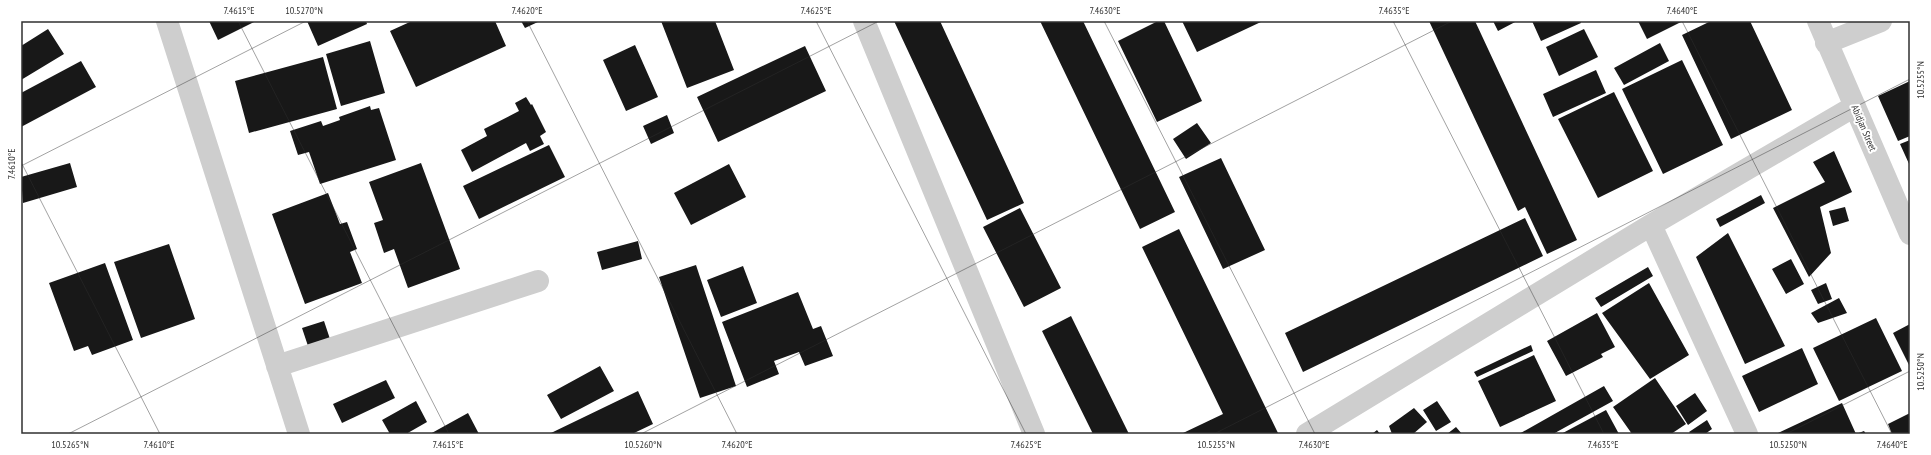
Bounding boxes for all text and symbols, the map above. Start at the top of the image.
text: 7.4615°E [223,4,255,17]
text: 10.5270°N [285,4,323,17]
text: 7.4620°E [511,4,543,17]
text: 7.4625°E [800,4,832,17]
text: 7.4630°E [1089,4,1121,17]
text: 7.4635°E [1378,4,1410,17]
text: 7.4640°E [1666,4,1698,17]
text: 10.5255°N [1914,61,1927,99]
street label: Abidjan Street [1848,103,1880,153]
text: 7.4610°E [5,148,18,180]
text: 10.5250°N [1914,353,1927,391]
text: 10.5265°N [51,438,89,451]
text: 7.4610°E [143,438,175,451]
text: 7.4615°E [432,438,464,451]
text: 10.5260°N [624,438,662,451]
text: 7.4620°E [721,438,753,451]
text: 7.4625°E [1010,438,1042,451]
text: 10.5255°N [1197,438,1235,451]
text: 7.4630°E [1298,438,1330,451]
text: 7.4635°E [1587,438,1619,451]
text: 10.5250°N [1769,438,1807,451]
text: 7.4640°E [1876,438,1908,451]

